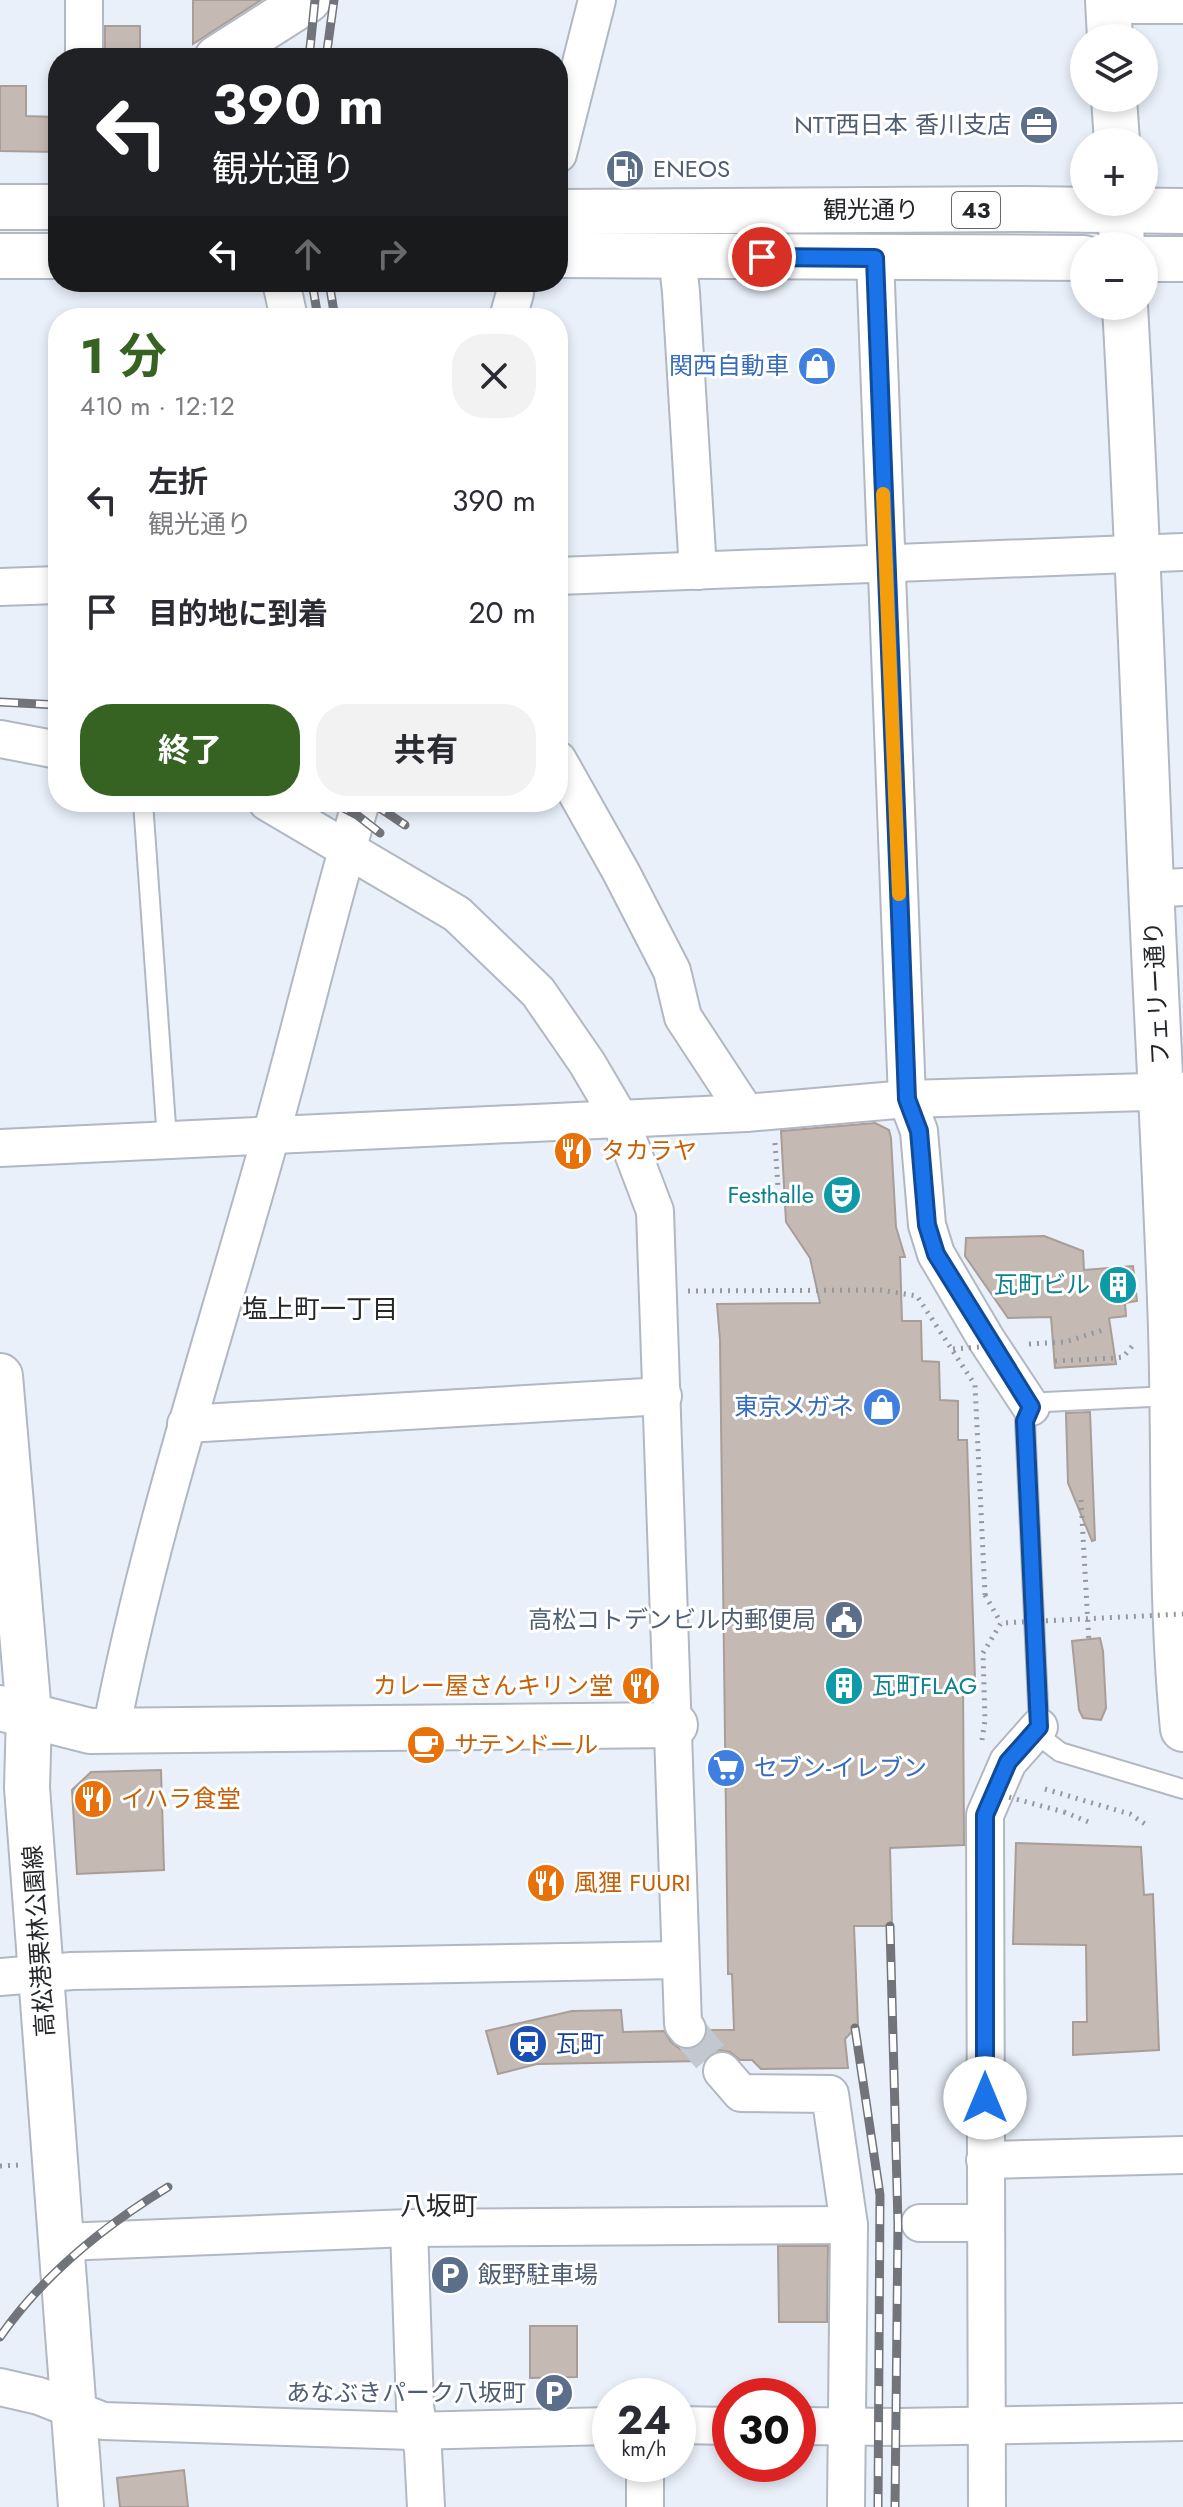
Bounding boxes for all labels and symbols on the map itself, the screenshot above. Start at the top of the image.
office icon: NTT西日本 香川支店 [1018,104,1060,146]
place label: NTT西日本 香川支店 [794,107,1011,142]
fuel station icon: ENEOS [604,148,646,190]
place label: ENEOS [653,151,730,186]
street label: 観光通り [823,192,919,227]
road number: 43 [952,192,1000,228]
pin [728,223,796,291]
shop icon: 関西自動車 [796,345,838,387]
place label: 関西自動車 [669,348,789,383]
street label: フェリー通り [1135,920,1178,1066]
restaurant icon: タカラヤ [552,1130,594,1172]
place label: タカラヤ [601,1133,697,1168]
theatre icon: Festhalle [821,1174,863,1216]
place label: Festhalle [727,1177,814,1212]
building icon: 瓦町ビル [1097,1264,1139,1306]
place label: 瓦町ビル [994,1267,1090,1302]
district label: 塩上町一丁目 [242,1290,398,1328]
shop icon: 東京メガネ [861,1386,903,1428]
place label: 東京メガネ [734,1389,854,1424]
public building icon: 高松コトデンビル内郵便局 [823,1599,865,1641]
place label: 高松コトデンビル内郵便局 [528,1602,816,1637]
restaurant icon: カレー屋さんキリン堂 [620,1665,662,1707]
building icon: 瓦町FLAG [823,1665,865,1707]
place label: カレー屋さんキリン堂 [373,1668,613,1703]
place label: 瓦町FLAG [872,1668,977,1703]
cafe icon: サテンドール [405,1724,447,1766]
place label: サテンドール [454,1727,598,1762]
supermarket icon: セブン-イレブン [705,1747,747,1789]
place label: セブン-イレブン [754,1750,927,1785]
restaurant icon: イハラ食堂 [72,1778,114,1820]
place label: イハラ食堂 [121,1781,241,1816]
street label: 高松港栗林公園線 [14,1844,63,2038]
restaurant icon: 風狸 FUURI [525,1862,567,1904]
place label: 風狸 FUURI [574,1865,691,1900]
station icon: 瓦町 [507,2023,549,2065]
place label: 瓦町 [556,2026,604,2061]
position arrow [943,2056,1027,2140]
district label: 八坂町 [400,2187,478,2225]
parking icon: 飯野駐車場 [429,2254,471,2296]
place label: 飯野駐車場 [478,2257,598,2292]
parking icon: あなぶきパーク八坂町 [533,2372,575,2414]
place label: あなぶきパーク八坂町 [286,2375,526,2410]
speed limit sign: 30 [712,2378,816,2482]

